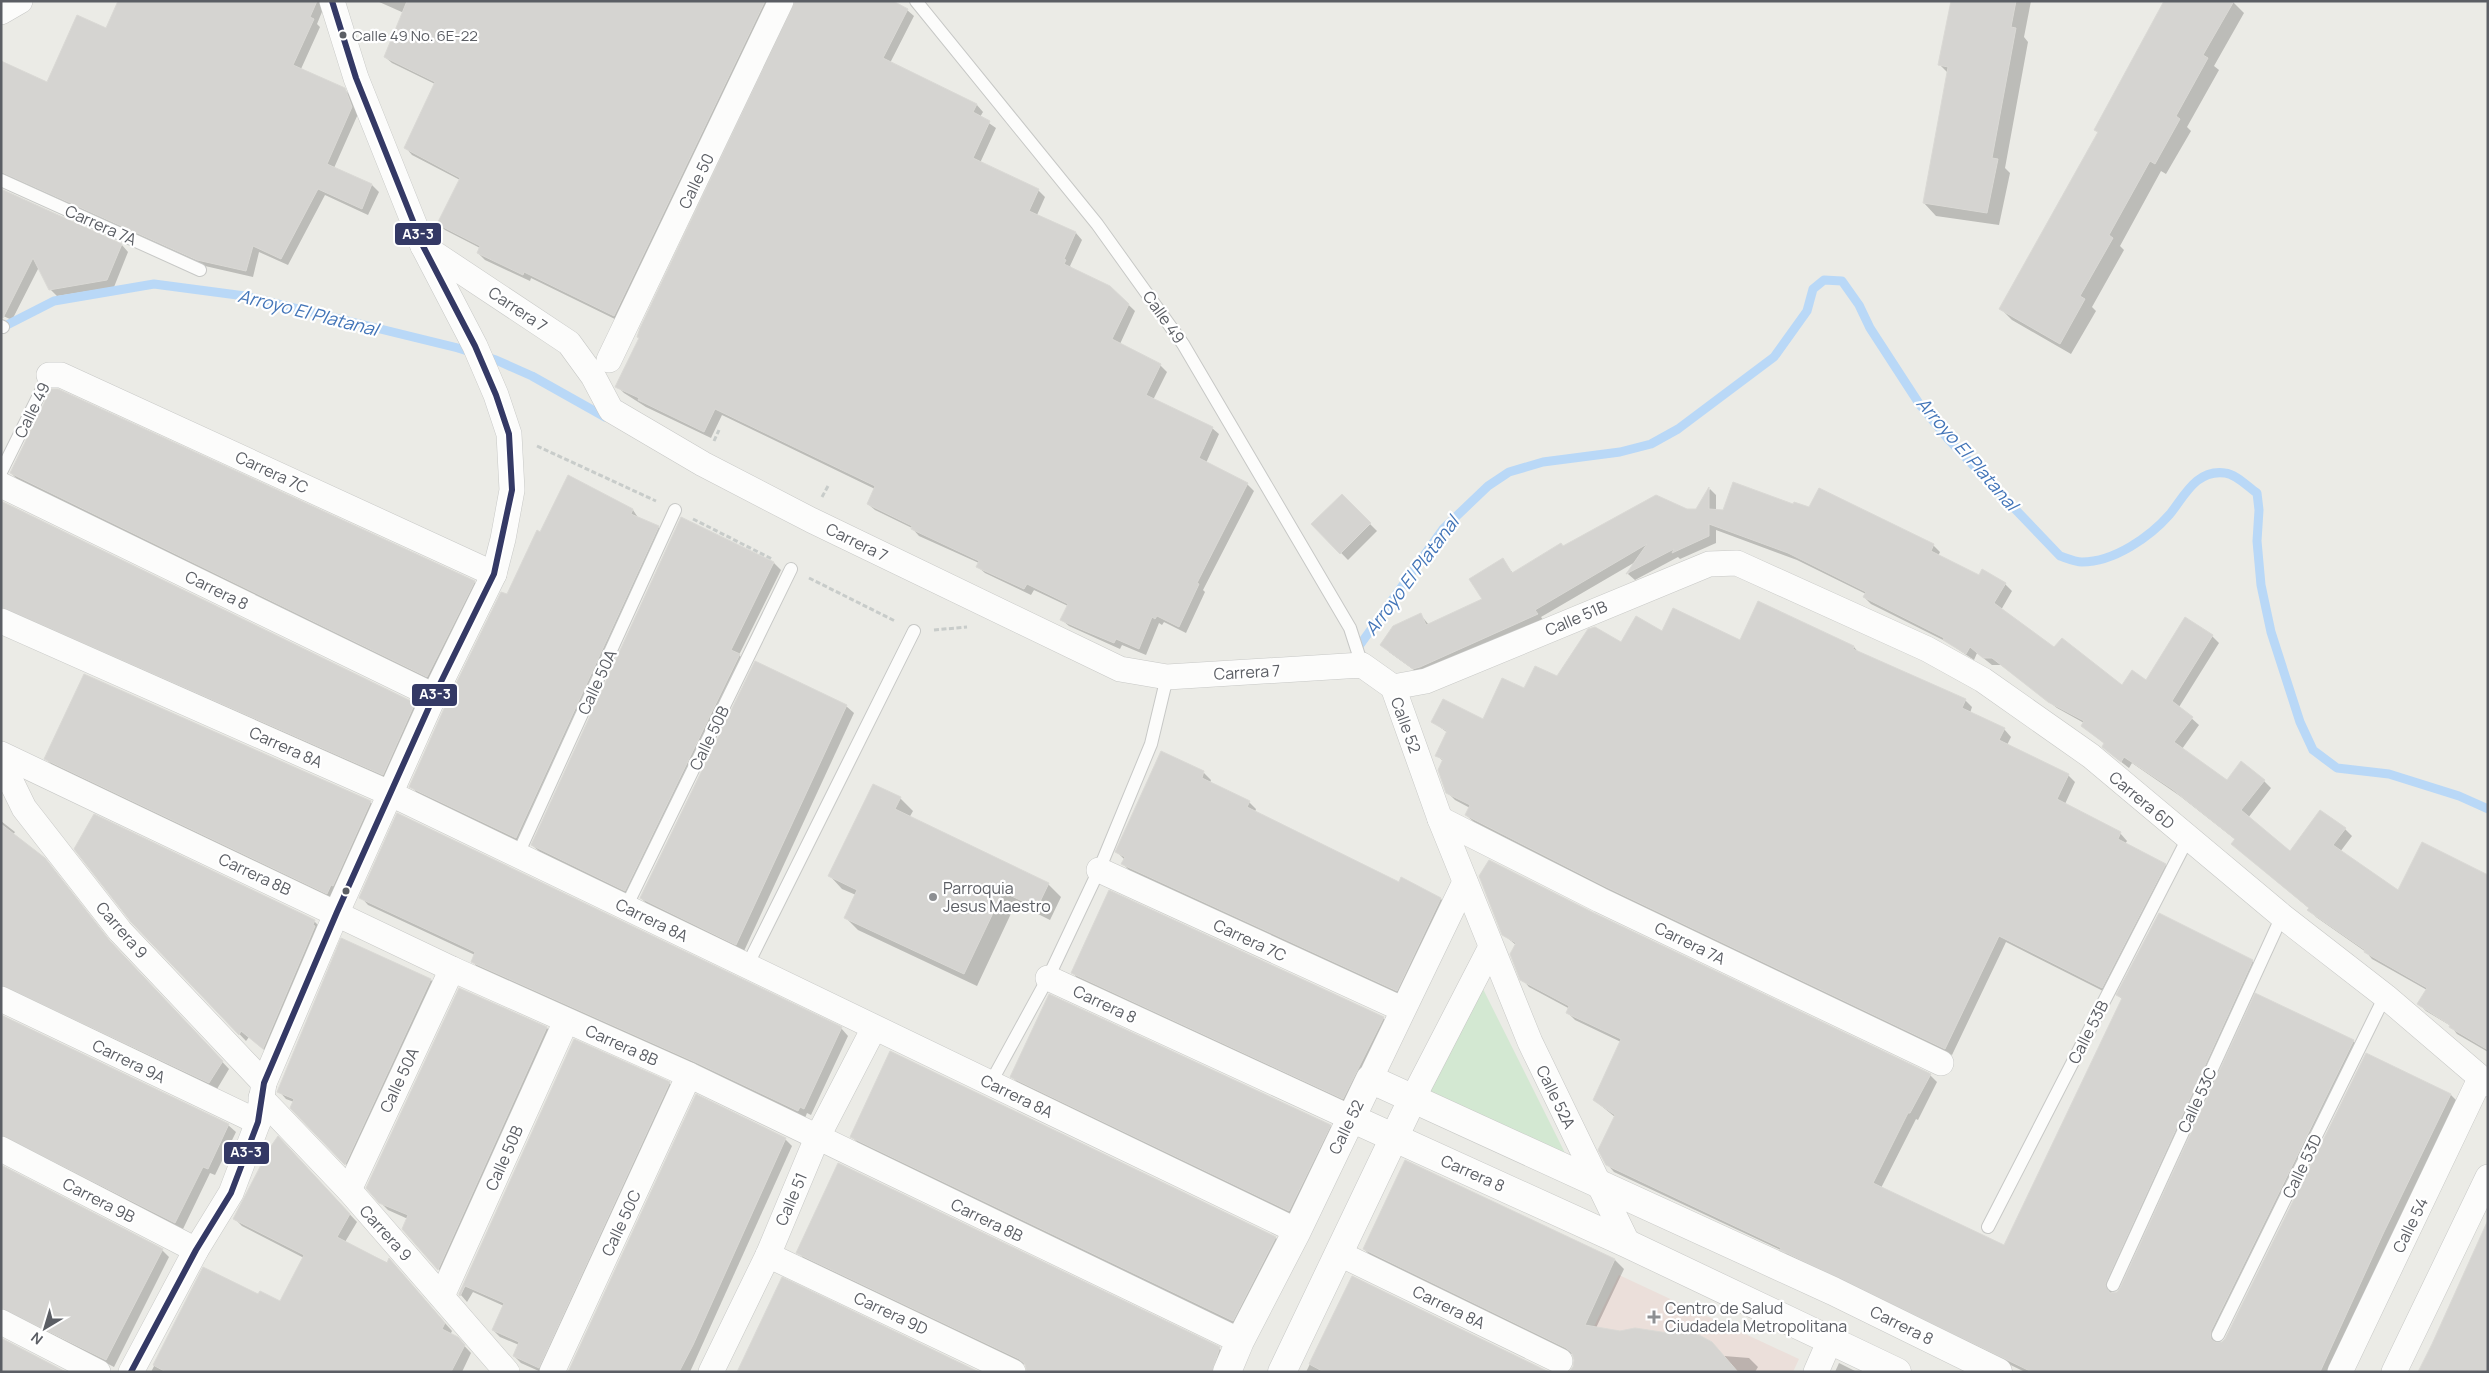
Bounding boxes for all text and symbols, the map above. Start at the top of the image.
place label: Calle 49 No. 6E-22 [352,25,478,46]
marker: Calle 49 No. 6E-22 [338,30,348,40]
street label: Calle 50 [673,150,719,212]
street label: Carrera 7A [62,199,140,251]
line badge: A3-3 [394,222,442,246]
text: A3-3 [402,224,434,243]
street label: Carrera 7 [484,281,552,337]
water label: Arroyo El Platanal [236,283,383,342]
street label: Calle 49 [1138,286,1190,348]
street label: Calle 49 [9,378,55,442]
water label: Arroyo El Platanal [1912,391,2026,517]
street label: Carrera 7C [232,446,312,498]
water label: Arroyo El Platanal [1359,509,1466,640]
street label: Carrera 7 [822,518,892,566]
street label: Carrera 8 [182,565,252,615]
street label: Calle 51B [1541,595,1611,641]
street label: Calle 50A [572,646,622,718]
street label: Carrera 7 [1213,659,1281,685]
line badge: A3-3 [411,683,458,707]
text: A3-3 [419,684,451,703]
street label: Calle 52 [1386,694,1426,756]
street label: Calle 50B [684,702,734,774]
street label: Carrera 8A [246,721,326,773]
street label: Carrera 6D [2105,766,2180,834]
street label: Carrera 8B [215,848,295,900]
place label: Parroquia Jesus Maestro [943,877,1051,917]
unlabelled marker [341,886,351,896]
marker: Parroquia Jesus Maestro [927,891,939,903]
street label: Carrera 8A [612,893,692,947]
street label: Carrera 9 [91,897,153,963]
street label: Carrera 7C [1210,914,1290,966]
street label: Carrera 7A [1651,916,1729,970]
street label: Carrera 8 [1070,980,1140,1028]
street label: Calle 53B [2063,996,2113,1067]
street label: Carrera 8B [582,1019,662,1071]
street label: Carrera 9A [89,1034,169,1088]
street label: Calle 50A [374,1044,424,1116]
street label: Calle 52A [1531,1062,1581,1132]
street label: Calle 53C [2172,1064,2222,1136]
street label: Carrera 8A [977,1069,1057,1123]
street label: Calle 52 [1323,1096,1369,1158]
street label: Calle 50B [480,1122,528,1194]
street label: Calle 53D [2277,1130,2327,1202]
line badge: A3-3 [223,1141,270,1165]
text: A3-3 [230,1142,262,1161]
street label: Carrera 8 [1438,1149,1508,1197]
street label: Calle 51 [770,1169,812,1229]
street label: Carrera 9B [59,1172,139,1228]
street label: Calle 50C [596,1186,646,1260]
street label: Carrera 8B [947,1193,1027,1247]
street label: Calle 54 [2387,1194,2433,1256]
street label: Carrera 9 [355,1200,417,1266]
street label: Carrera 8A [1409,1280,1489,1334]
street label: Carrera 9D [850,1286,932,1340]
place label: Centro de Salud Ciudadela Metropolitana [1665,1297,1847,1337]
street label: Carrera 8 [1867,1300,1937,1350]
north arrow [20,1303,70,1353]
marker: Centro de Salud Ciudadela Metropolitana [1647,1310,1661,1324]
text: N [27,1328,47,1349]

